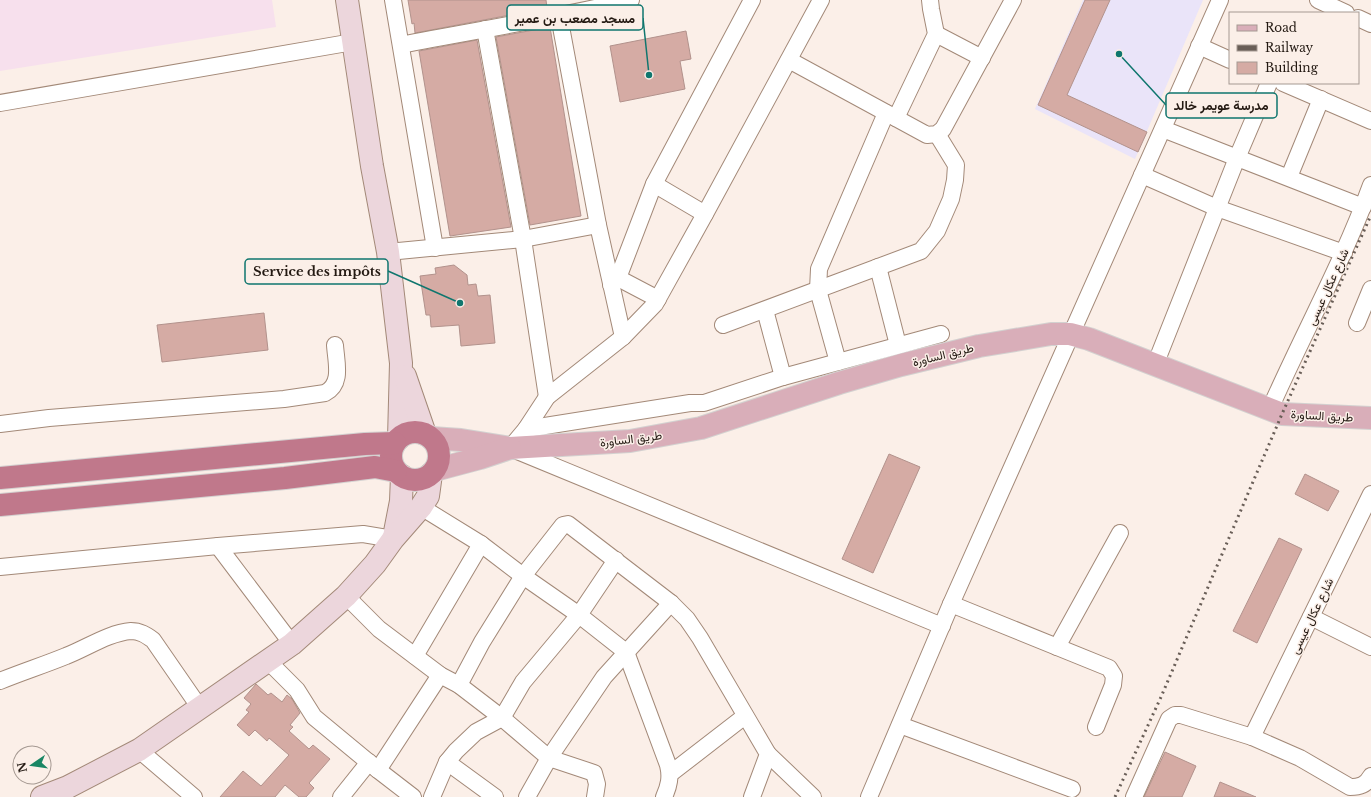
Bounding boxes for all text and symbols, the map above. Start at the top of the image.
callout: مسجد مصعب بن عمير [507,5,643,30]
text: مسجد مصعب بن عمير [514,10,635,27]
legend [1229,12,1359,84]
text: Road [1265,20,1297,35]
text: Railway [1265,40,1314,55]
text: Building [1265,60,1319,75]
callout: مدرسة عويمر خالد [1166,93,1277,118]
text: مدرسة عويمر خالد [1174,97,1268,114]
street label: شارع عكال عيسى [1303,246,1354,328]
callout: Service des impôts [245,259,388,284]
text: Service des impôts [253,263,381,280]
street label: طريق الساورة [911,340,975,370]
street label: طريق الساورة [1290,406,1354,426]
street label: طريق الساورة [599,427,663,451]
street label: شارع عكال عيسى [1287,575,1338,657]
north arrow [12,745,52,785]
text: N [14,760,30,774]

